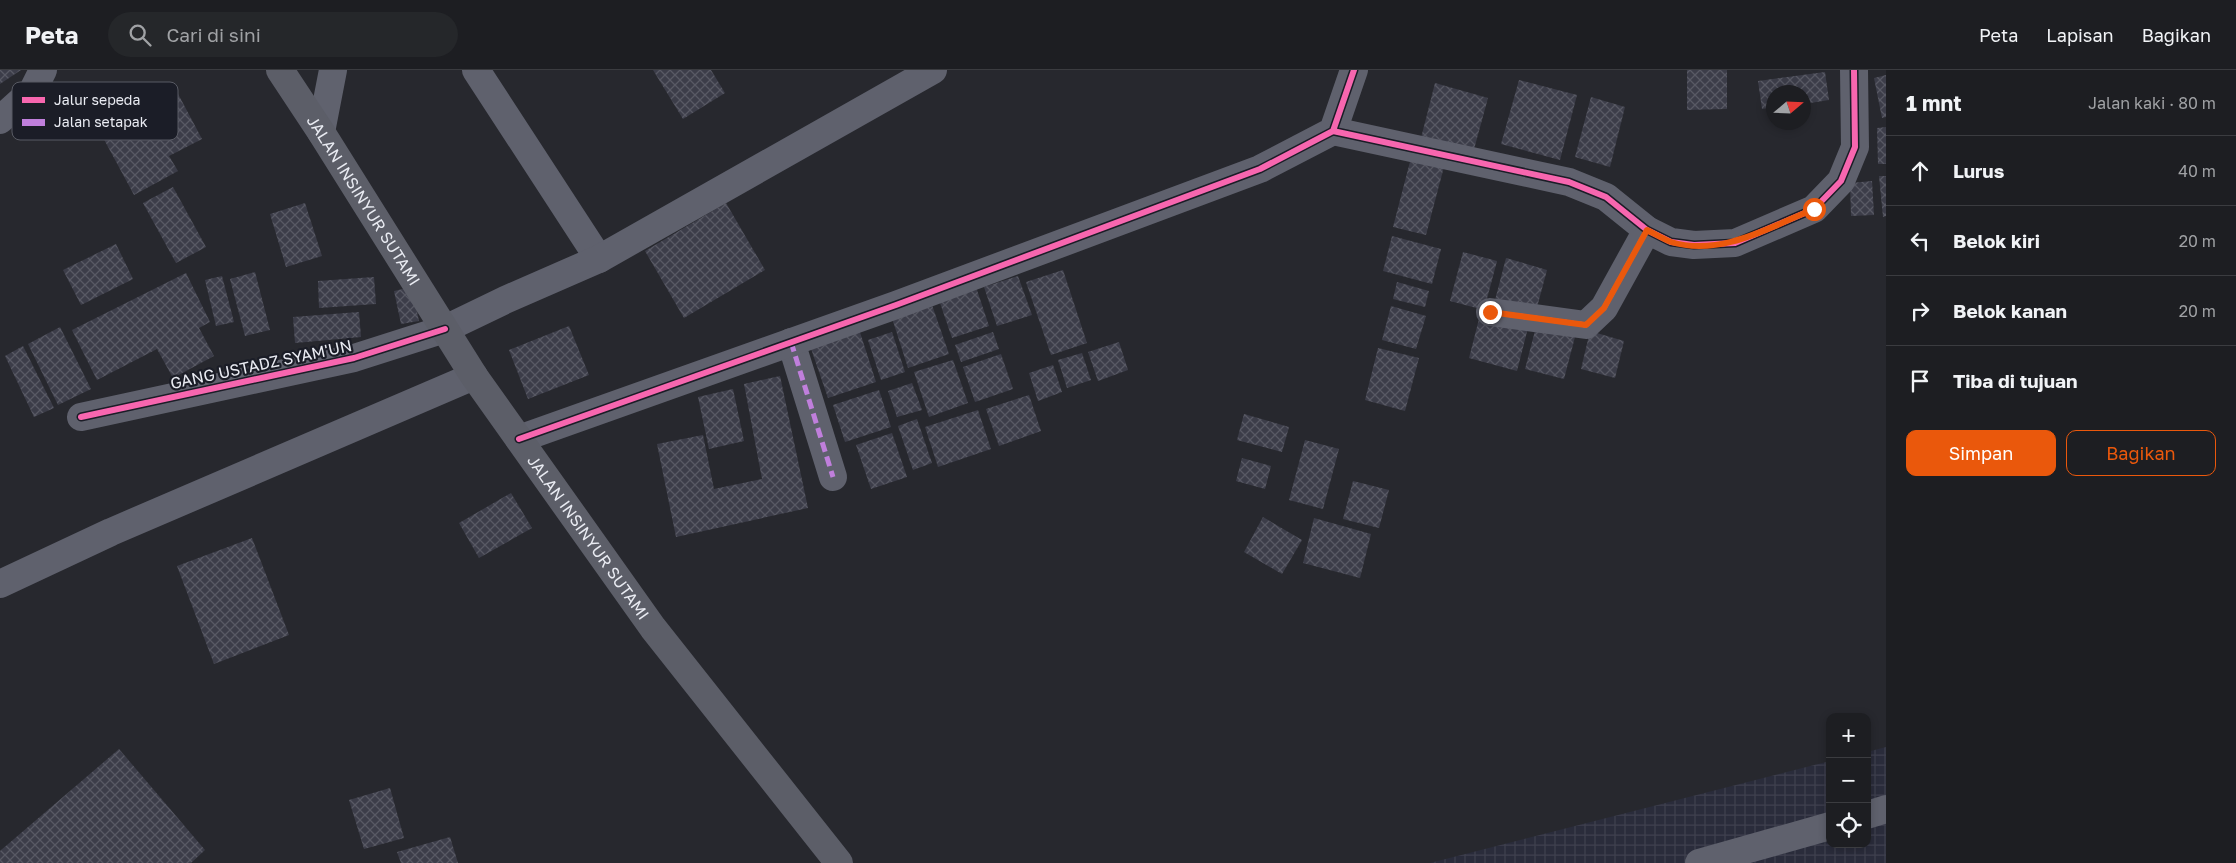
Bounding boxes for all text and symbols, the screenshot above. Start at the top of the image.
search box [108,12,458,57]
text: Peta [25,20,78,49]
icon: search [126,21,154,49]
text: Cari di sini [166,23,261,46]
text: Peta [1979,24,2018,46]
text: Lapisan [2046,24,2114,46]
text: Bagikan [2142,24,2211,46]
legend [12,82,178,140]
north arrow [1766,85,1811,130]
text: 1 mnt [1906,90,1962,116]
text: Jalur sepeda [54,91,140,108]
text: Jalan kaki · 80 m [2088,93,2216,113]
street label: JALAN INSINYUR SUTAMI [303,111,425,289]
text: Jalan setapak [54,113,148,130]
icon: ahead [1906,157,1934,185]
text: Lurus [1953,159,2004,182]
text: 40 m [2178,161,2216,181]
route start [1803,198,1826,221]
icon: left [1906,227,1934,255]
text: Belok kiri [1953,229,2040,252]
text: 20 m [2179,231,2216,251]
icon: right [1906,297,1934,325]
text: Belok kanan [1953,299,2067,322]
route end [1479,301,1502,324]
text: 20 m [2179,301,2216,321]
street label: GANG USTADZ SYAM'UN [168,335,354,393]
icon: arrive [1906,367,1934,395]
text: Tiba di tujuan [1953,369,2078,392]
button: Simpan [1906,430,2056,476]
button: Bagikan [2066,430,2216,476]
street label: JALAN INSINYUR SUTAMI [523,451,654,623]
map controls [1826,713,1871,848]
button: + [1826,713,1871,758]
button: − [1826,758,1871,803]
button: locate [1826,803,1871,848]

